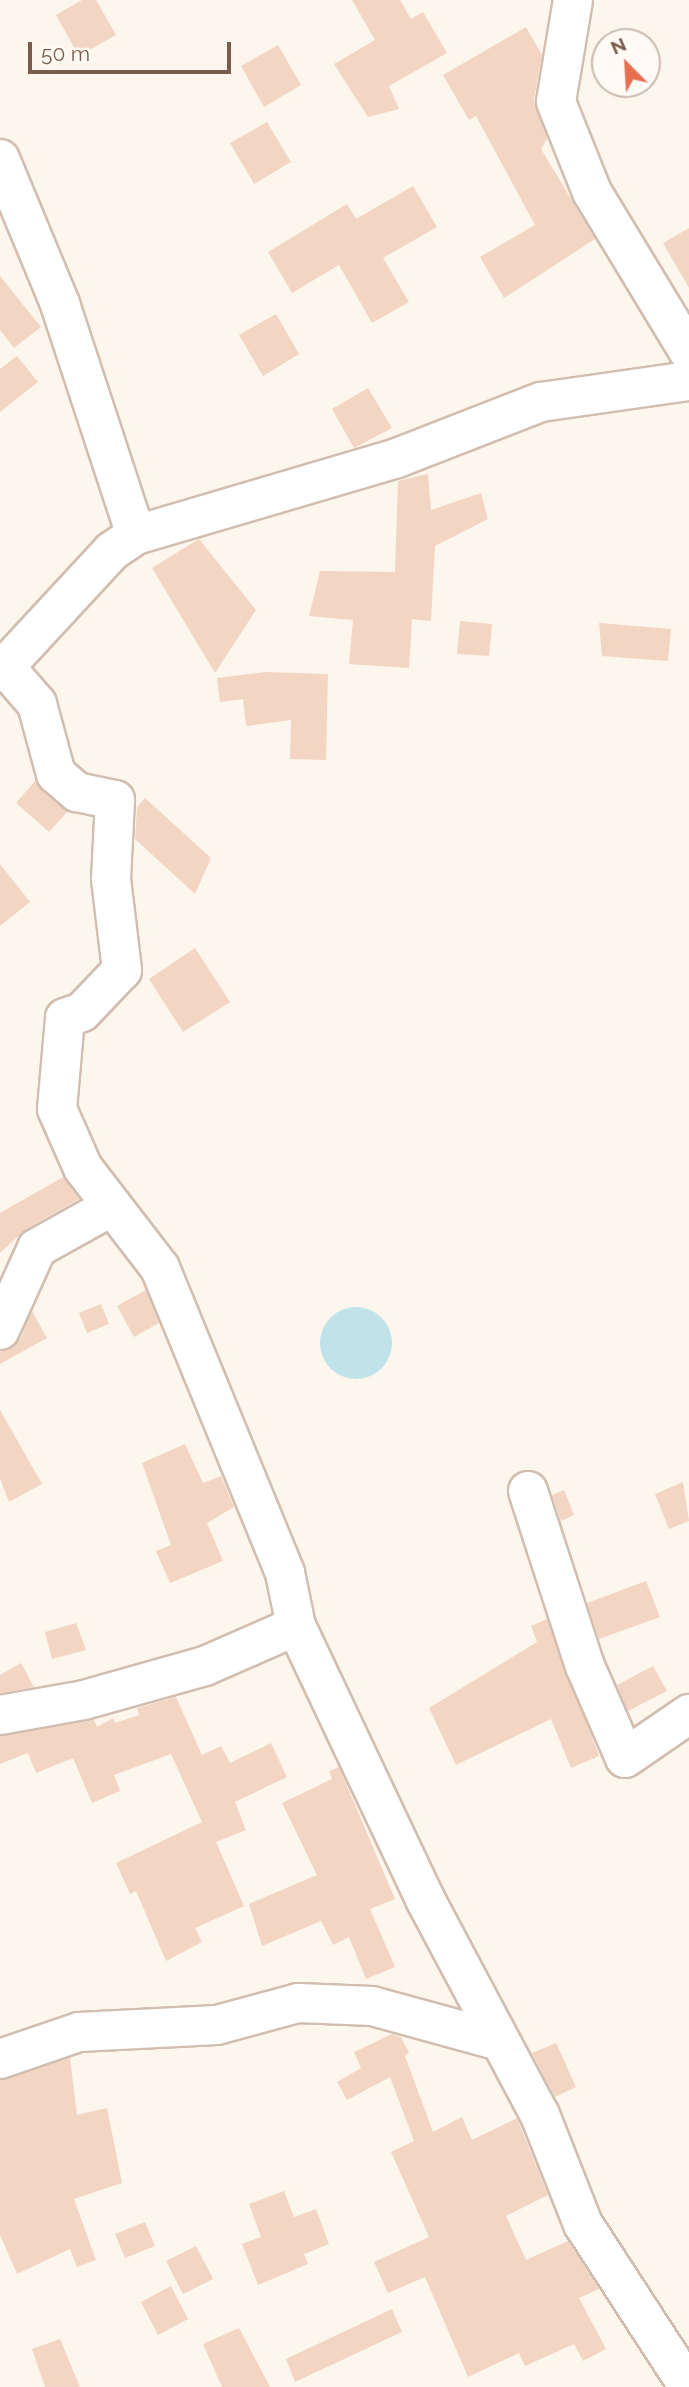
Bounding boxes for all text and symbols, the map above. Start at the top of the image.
scale bar [32,28,234,72]
north arrow [591,28,661,98]
text: N [607,33,629,59]
text: 50 m [41,41,90,66]

